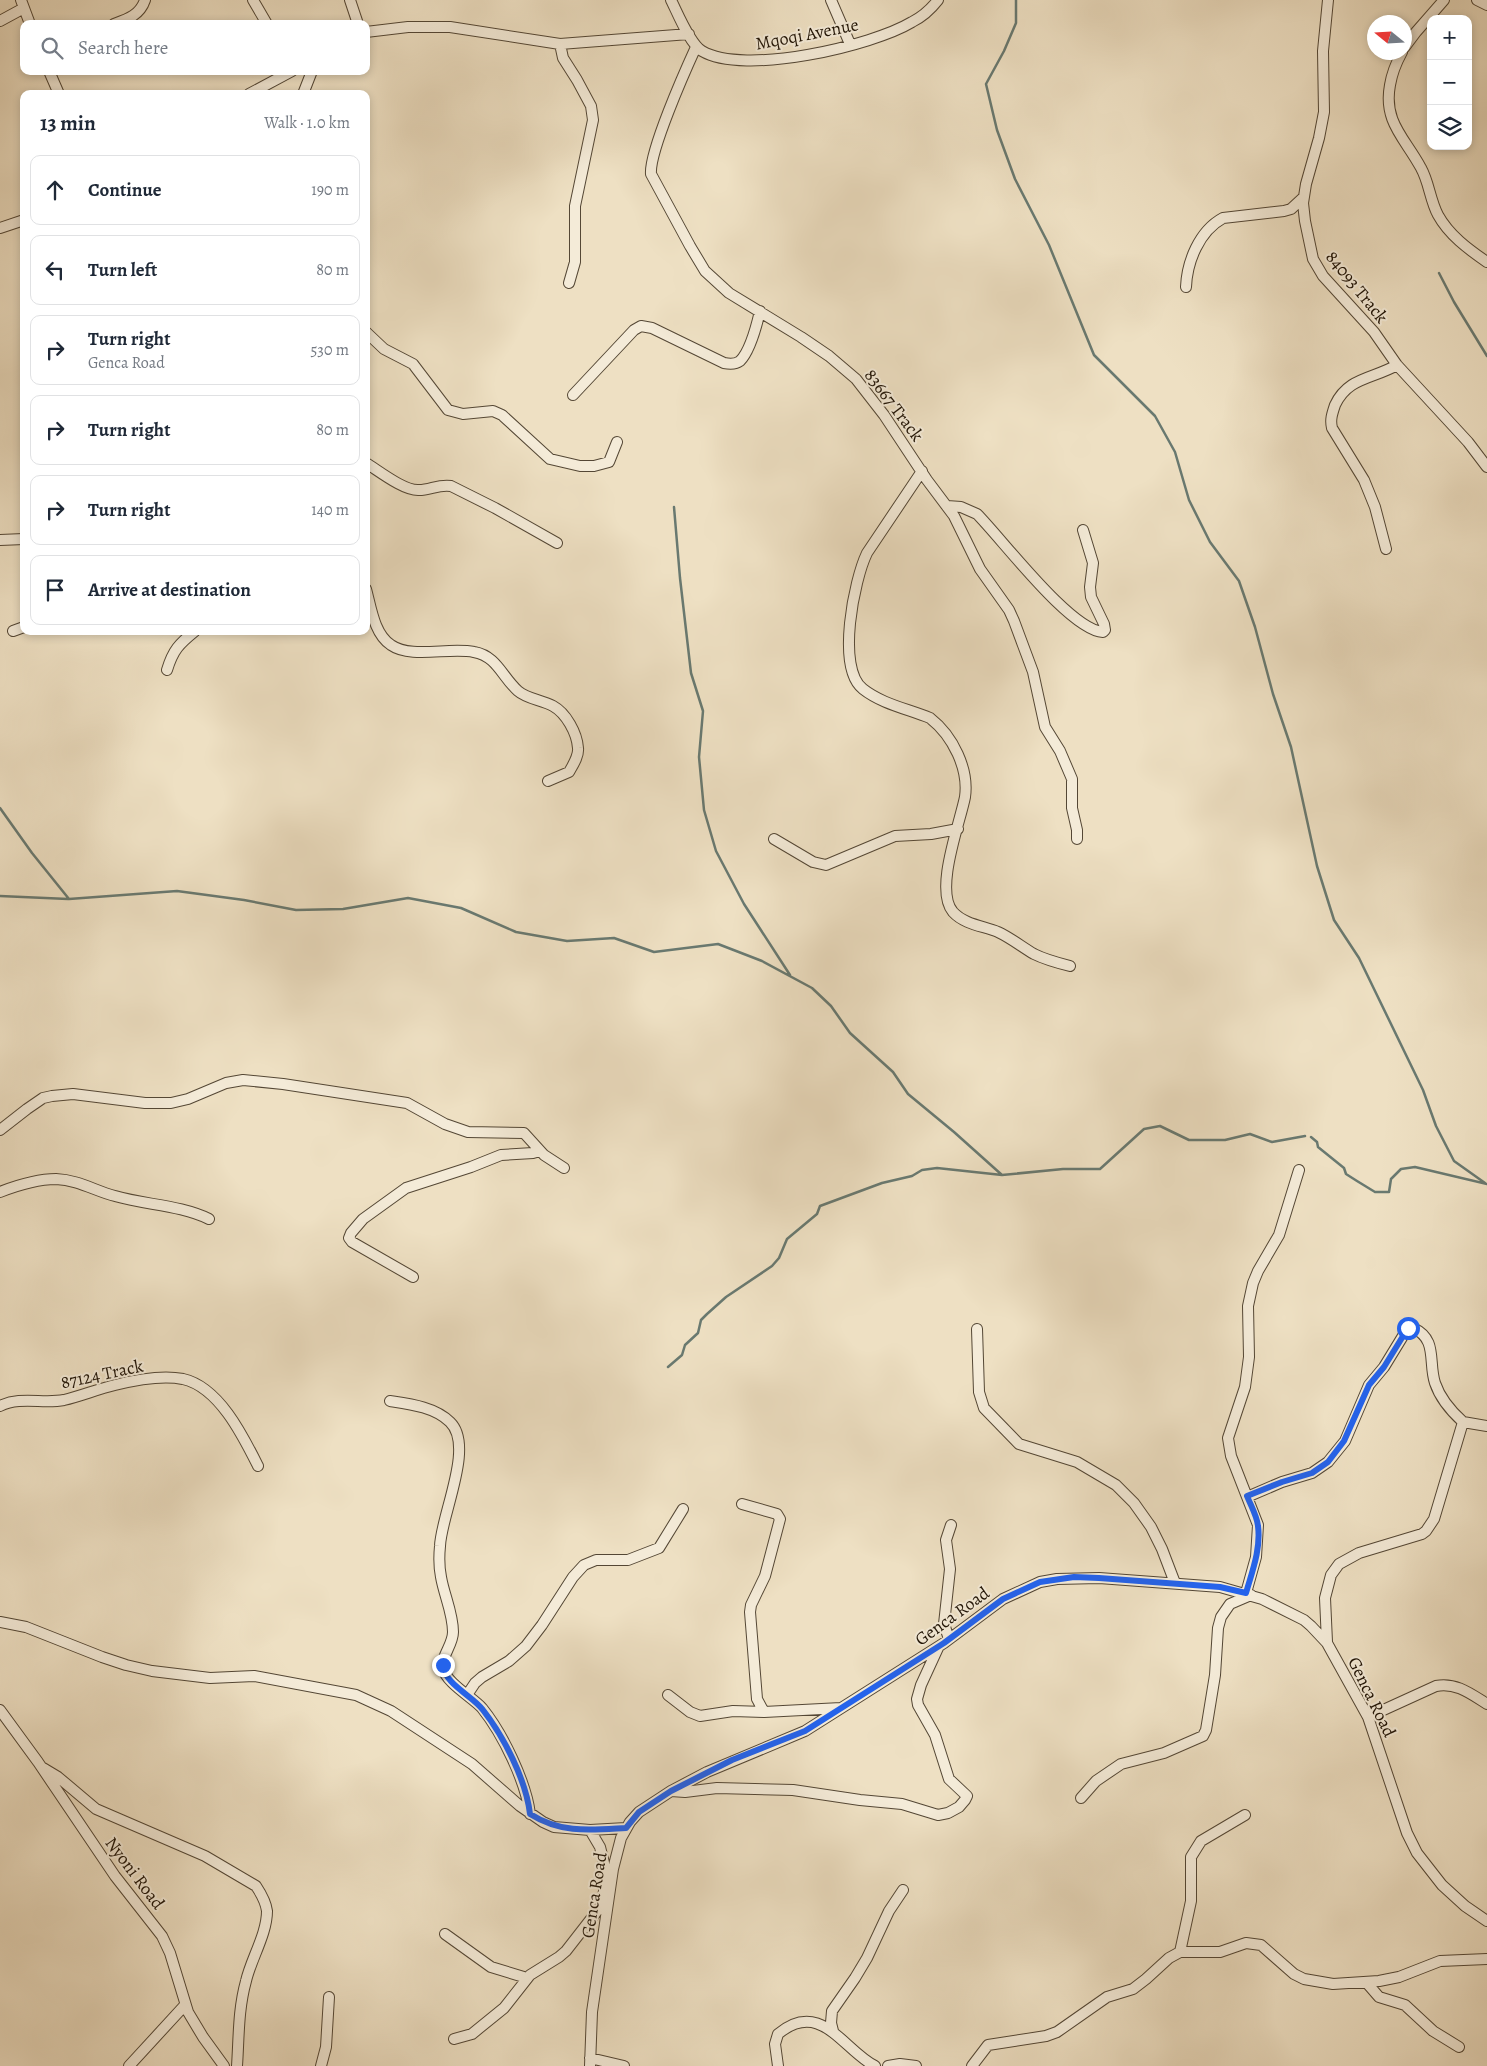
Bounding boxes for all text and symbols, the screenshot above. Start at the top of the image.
street label: Mqoqi Avenue [753,12,861,56]
north arrow [1367,15,1412,60]
map controls [1427,15,1472,150]
button: + [1427,15,1472,60]
search box [20,20,370,75]
icon: search [38,34,66,62]
text: Search here [78,35,168,61]
button: − [1427,60,1472,105]
button: layers [1427,105,1472,150]
text: 13 min [40,109,96,137]
text: Walk · 1.0 km [264,112,350,134]
icon: ahead [41,176,69,204]
text: Continue [88,177,162,203]
text: 190 m [311,179,349,201]
street label: 84093 Track [1320,246,1394,328]
icon: left [41,256,69,284]
text: Turn left [88,257,157,283]
text: 80 m [316,259,349,281]
text: Turn right [88,326,170,352]
icon: right [41,336,69,364]
text: 530 m [310,339,349,361]
text: Genca Road [88,352,165,374]
street label: 83667 Track [859,364,929,446]
icon: right [41,416,69,444]
text: Turn right [88,417,170,443]
text: 80 m [316,419,349,441]
icon: right [41,496,69,524]
text: Turn right [88,497,170,523]
text: 140 m [311,499,349,521]
icon: arrive [41,576,69,604]
text: Arrive at destination [88,577,251,603]
route start [1397,1317,1420,1340]
street label: 87124 Track [59,1354,145,1394]
street label: Genca Road [910,1581,994,1651]
street label: Genca Road [1342,1653,1402,1741]
route end [432,1654,455,1677]
street label: Nyoni Road [100,1832,170,1914]
street label: Genca Road [575,1850,613,1940]

